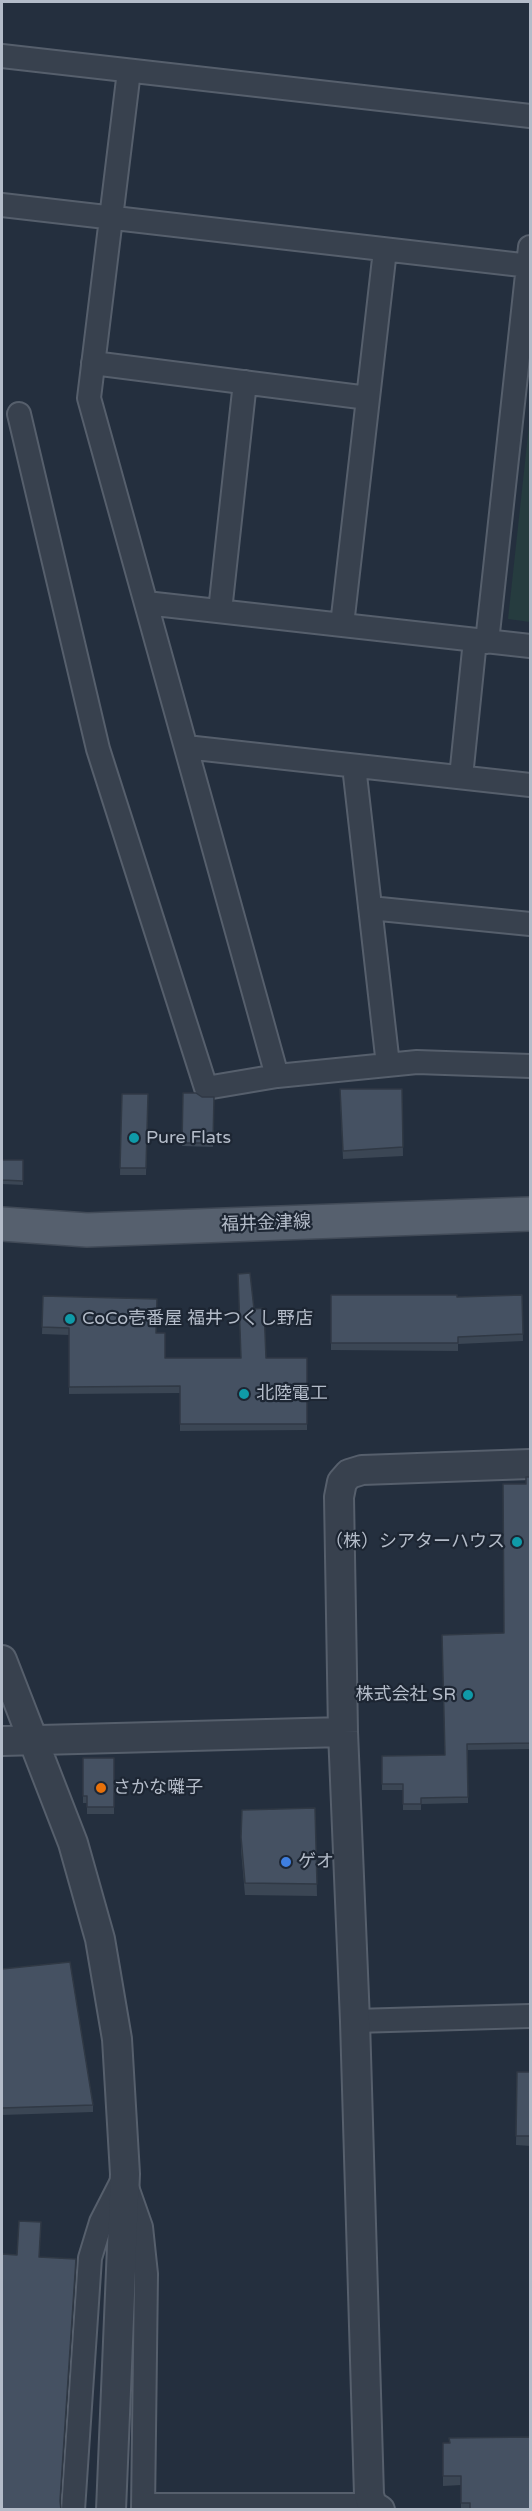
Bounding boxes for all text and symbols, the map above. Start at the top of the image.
place label: Pure Flats [146,1127,231,1149]
marker: Pure Flats [127,1131,141,1145]
street label: 福井金津線 [221,1212,311,1236]
place label: CoCo壱番屋 福井つくし野店 [82,1308,313,1330]
marker: CoCo壱番屋 福井つくし野店 [63,1312,77,1326]
place label: 北陸電工 [256,1383,328,1405]
marker: 北陸電工 [237,1387,251,1401]
place label: （株）シアターハウス [325,1531,505,1553]
marker: （株）シアターハウス [510,1535,524,1549]
place label: 株式会社 SR [355,1684,456,1706]
marker: 株式会社 SR [461,1688,475,1702]
place label: さかな囃子 [113,1777,203,1799]
marker: さかな囃子 [94,1781,108,1795]
place label: ゲオ [298,1851,334,1873]
marker: ゲオ [279,1855,293,1869]

